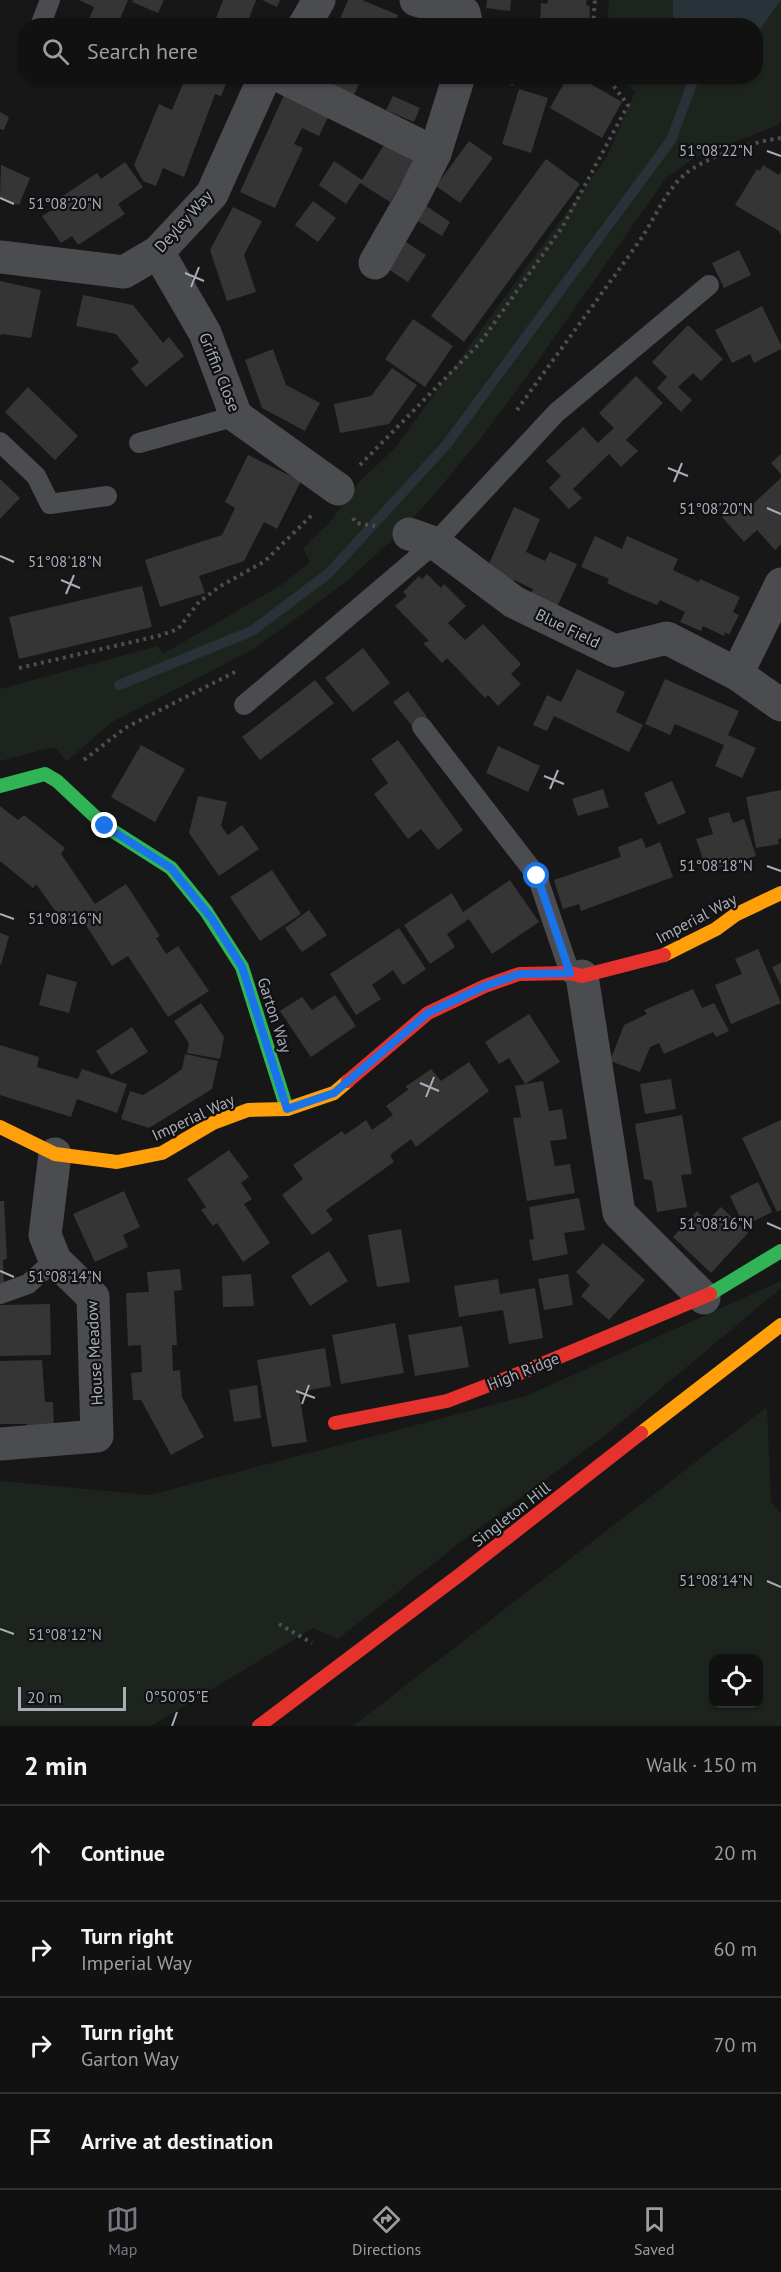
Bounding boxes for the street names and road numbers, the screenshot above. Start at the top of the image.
street label: Deyley Way [150,185,217,256]
street label: Griffin Close [195,330,245,414]
street label: Blue Field [533,604,603,652]
street label: Imperial Way [652,888,740,948]
street label: Garton Way [253,975,297,1056]
street label: Imperial Way [149,1089,238,1145]
street label: House Meadow [81,1300,107,1406]
street label: High Ridge [484,1348,562,1394]
street label: Singleton Hill [468,1477,555,1551]

